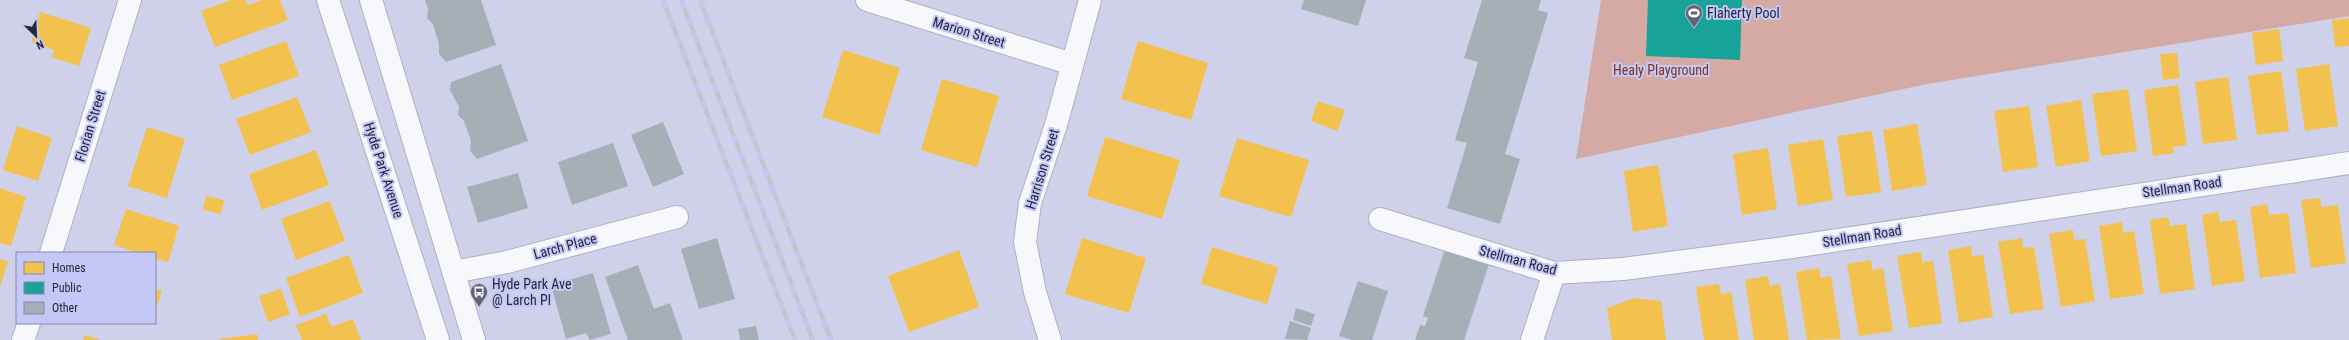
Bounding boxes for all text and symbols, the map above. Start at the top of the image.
sports icon: Flaherty Pool [1684,3,1704,28]
place label: Flaherty Pool [1707,5,1780,21]
street label: Marion Street [931,13,1007,51]
north arrow [16,16,56,56]
text: N [34,37,46,52]
park label: Healy Playground [1613,62,1709,78]
street label: Florian Street [72,88,108,164]
street label: Hyde Park Avenue [361,120,407,220]
street label: Harrison Street [1022,127,1062,211]
street label: Stellman Road [2141,174,2223,200]
street label: Stellman Road [1821,222,1903,250]
street label: Larch Place [532,230,599,262]
street label: Stellman Road [1477,242,1559,278]
legend [16,252,156,324]
text: Homes [52,261,86,275]
place label: Hyde Park Ave @ Larch Pl [492,276,572,308]
text: Public [52,281,82,295]
bus stop icon: Hyde Park Ave @ Larch Pl [469,282,489,307]
text: Other [52,301,78,315]

